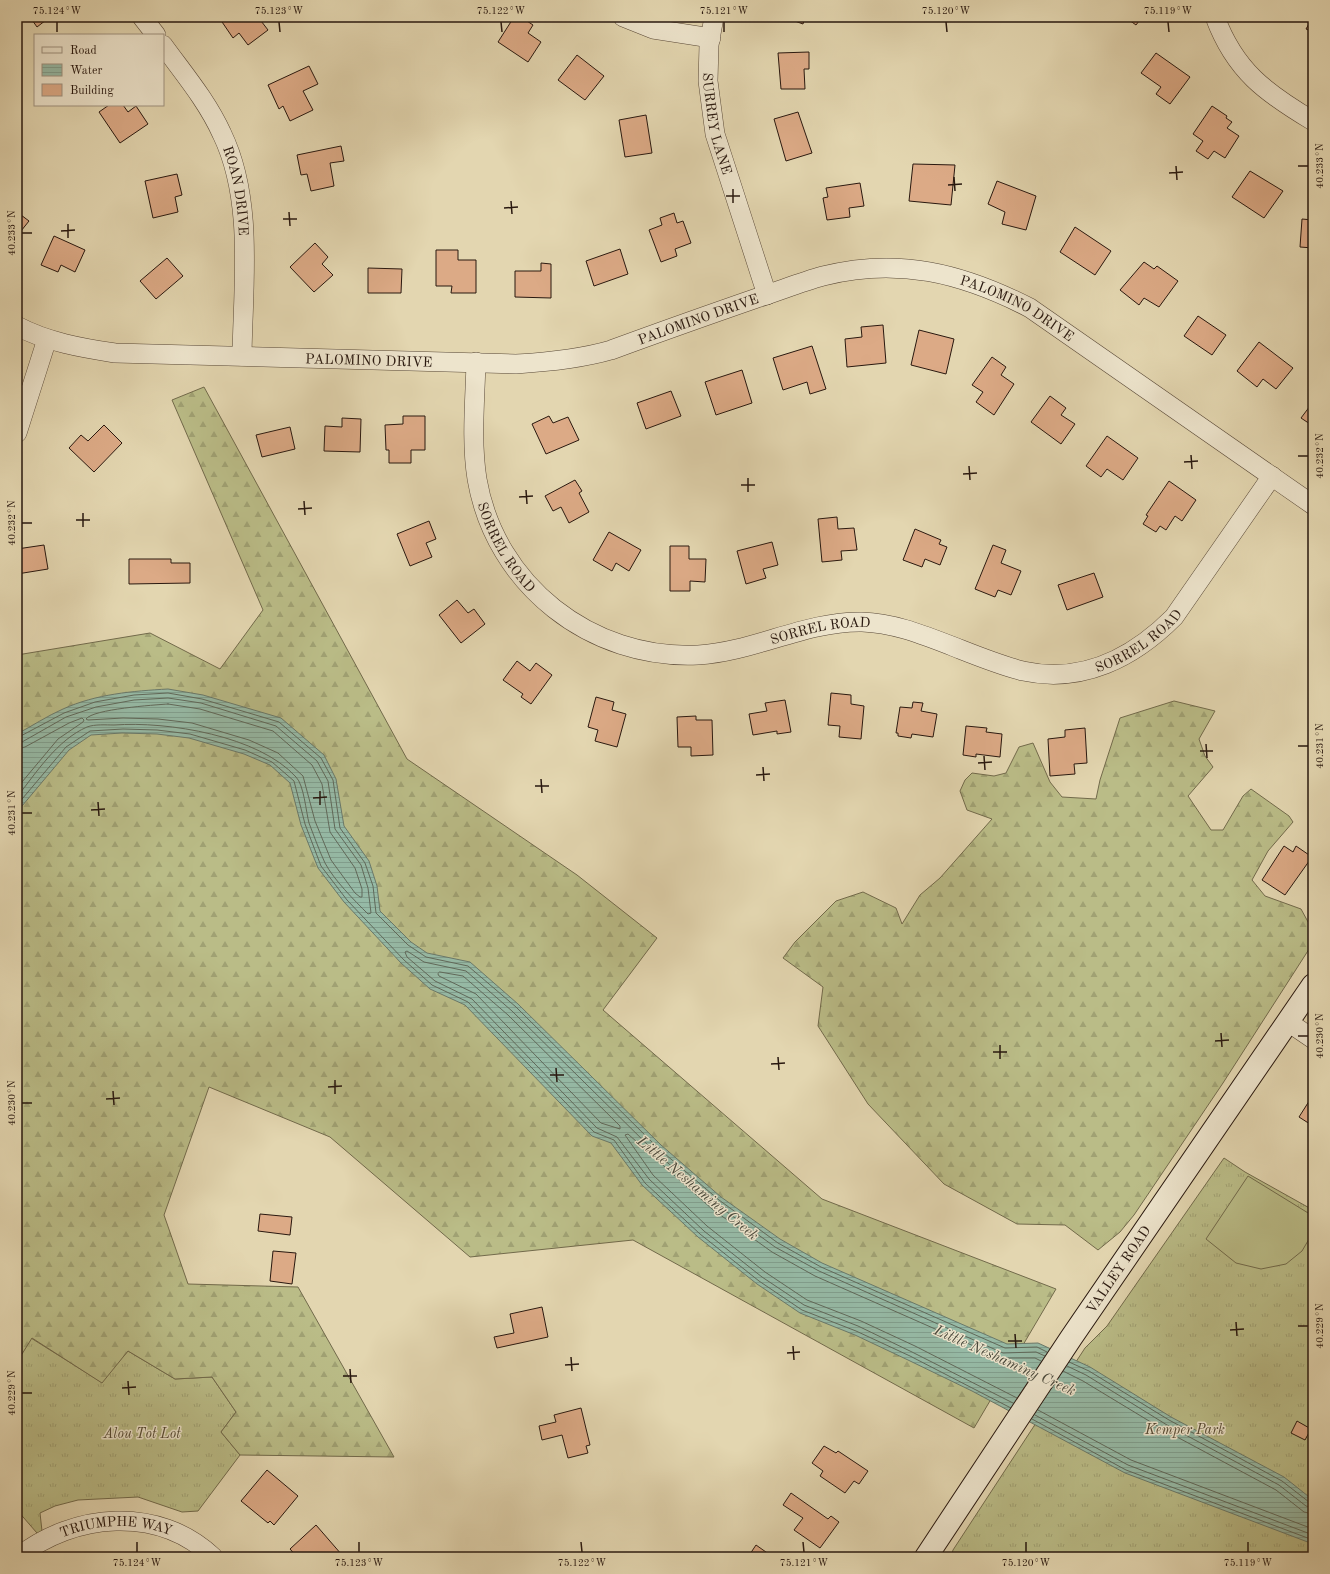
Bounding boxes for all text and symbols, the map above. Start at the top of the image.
text: 75.124°W [33,6,81,16]
text: 75.123°W [255,6,303,16]
text: 75.122°W [477,6,525,16]
text: 75.121°W [700,6,748,16]
text: 75.120°W [922,6,970,16]
text: 75.119°W [1144,6,1192,16]
legend [34,34,164,106]
text: Road [70,45,97,57]
text: Water [70,65,103,77]
street label: SURREY LANE [700,72,734,176]
text: Building [70,85,114,97]
text: 40.233°N [1315,143,1325,189]
street label: ROAN DRIVE [220,144,250,236]
text: 40.233°N [7,210,17,256]
street label: PALOMINO DRIVE [958,273,1076,344]
street label: PALOMINO DRIVE [636,292,761,348]
street label: PALOMINO DRIVE [305,352,432,370]
text: 40.232°N [1315,433,1325,479]
text: 40.232°N [7,500,17,546]
street label: SORREL ROAD [475,500,538,595]
street label: SORREL ROAD [1093,607,1185,675]
street label: SORREL ROAD [769,616,871,647]
text: 40.231°N [1315,723,1325,769]
text: 40.231°N [7,790,17,836]
text: 40.230°N [1315,1013,1325,1059]
text: 40.230°N [7,1080,17,1126]
water label: Little Neshaminy Creek [633,1134,761,1244]
street label: VALLEY ROAD [1084,1223,1154,1316]
text: 40.229°N [1315,1303,1325,1349]
water label: Little Neshaminy Creek [930,1323,1077,1399]
text: 40.229°N [7,1370,17,1416]
park label: Kemper Park [1144,1423,1225,1438]
park label: Alou Tot Lot [102,1427,181,1441]
street label: TRIUMPHE WAY [58,1515,174,1540]
text: 75.124°W [113,1558,161,1568]
text: 75.123°W [335,1558,383,1568]
text: 75.122°W [558,1558,606,1568]
text: 75.121°W [780,1558,828,1568]
text: 75.120°W [1002,1558,1050,1568]
text: 75.119°W [1224,1558,1272,1568]

